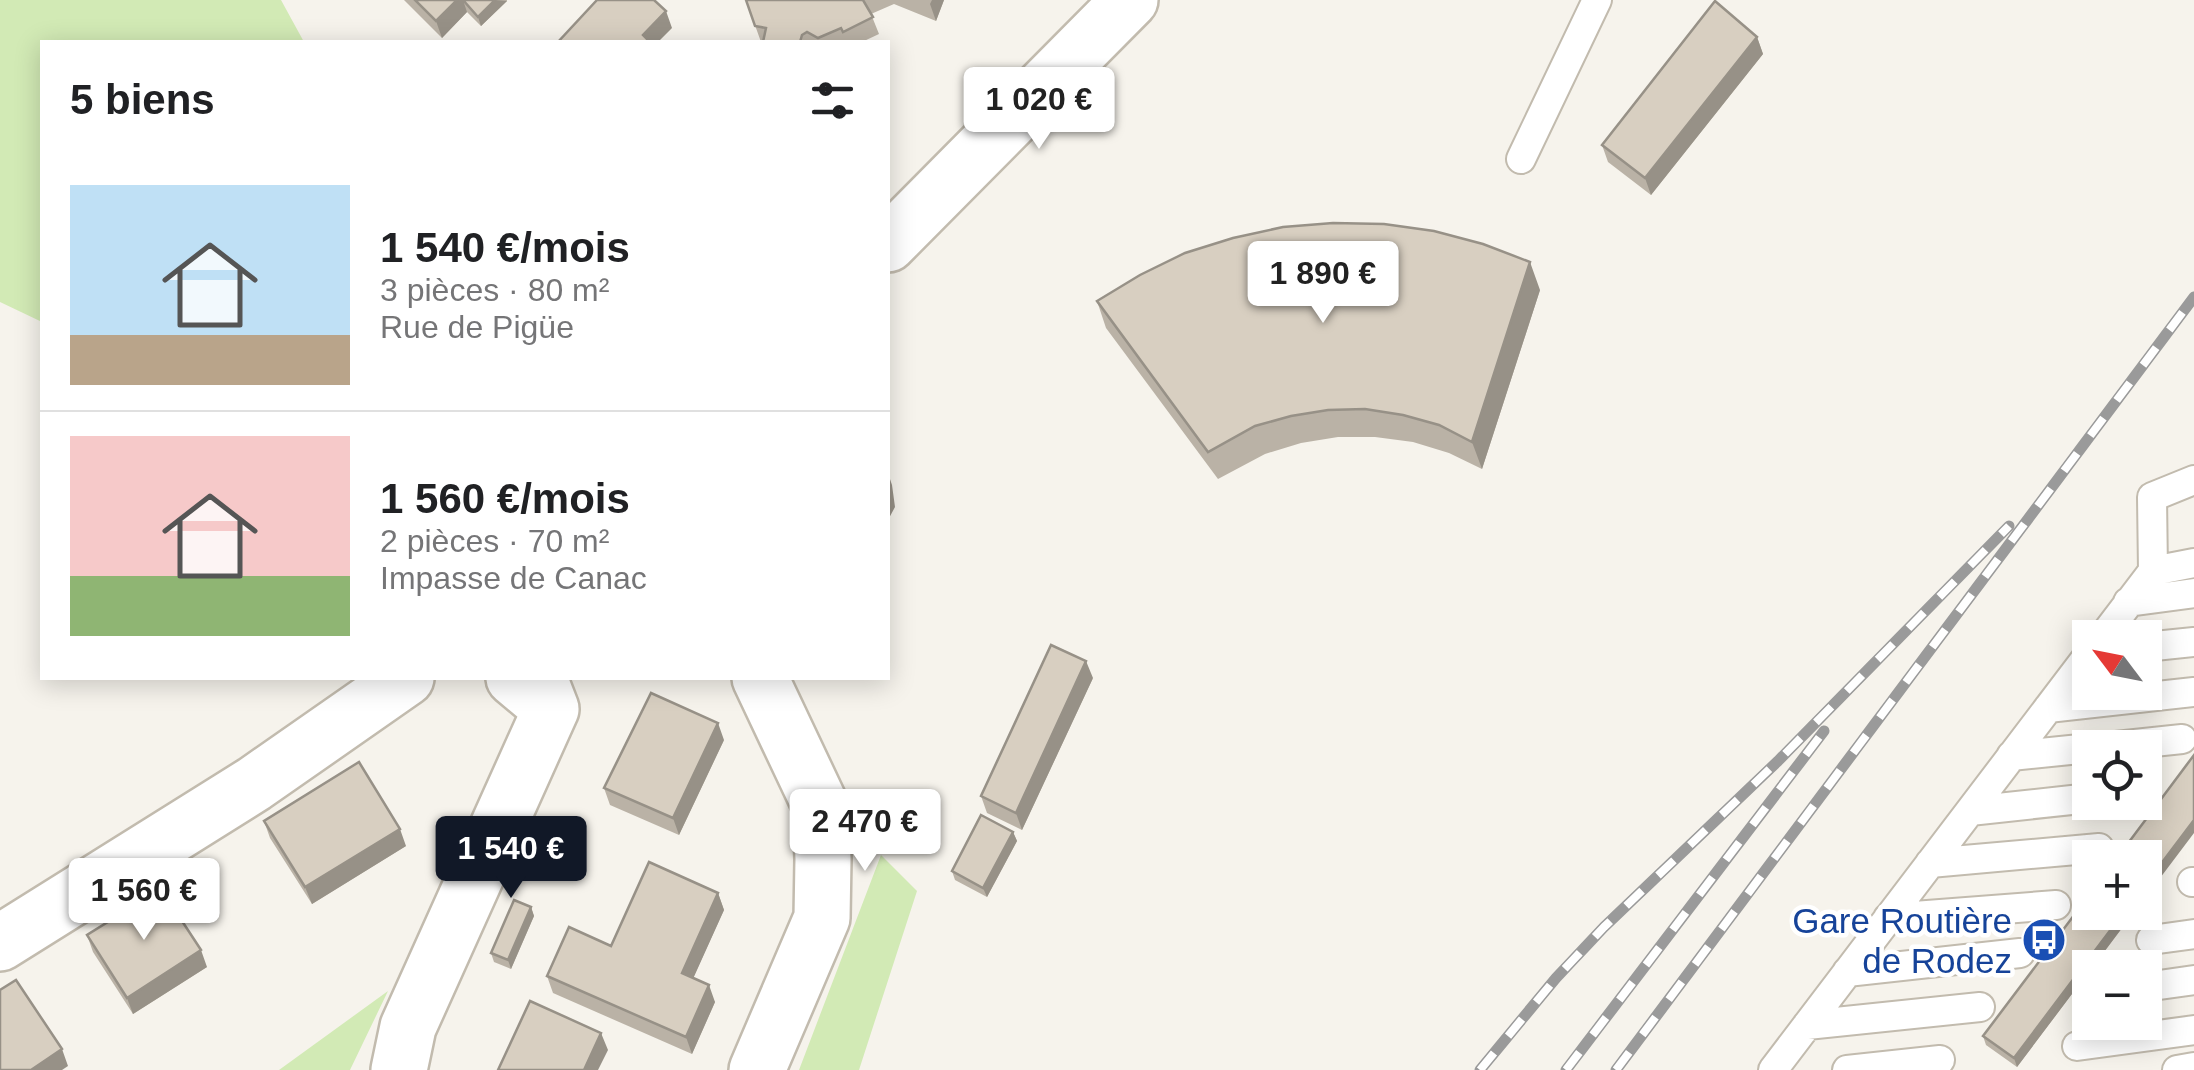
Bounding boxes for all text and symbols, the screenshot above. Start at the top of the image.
pin: 1 020 € [947,67,1131,152]
icon: filters [805,73,860,128]
text: 5 biens [70,76,215,123]
text: 1 020 € [986,81,1092,117]
text: 1 540 €/mois [380,224,630,271]
icon: home [150,225,270,345]
pin: 1 890 € [1231,241,1415,326]
text: 1 890 € [1270,255,1376,291]
text: 3 pièces · 80 m² [380,272,609,308]
text: Rue de Pigüe [380,309,574,345]
text: 1 560 €/mois [380,475,630,522]
icon: home [150,476,270,596]
text: 2 pièces · 70 m² [380,523,609,559]
text: Impasse de Canac [380,560,647,596]
north arrow [2072,620,2162,710]
map controls [2072,620,2162,1040]
button: locate [2072,730,2162,820]
pin: 2 470 € [773,789,957,874]
text: 2 470 € [812,803,918,839]
pin: 1 540 € [419,816,603,901]
text: 1 540 € [458,830,564,866]
button: + [2072,840,2162,930]
pin: 1 560 € [52,858,236,943]
text: 1 560 € [91,872,197,908]
place label: Gare Routière de Rodez [1792,901,2012,980]
bus stop icon: Gare Routière de Rodez [2021,917,2067,963]
button: − [2072,950,2162,1040]

